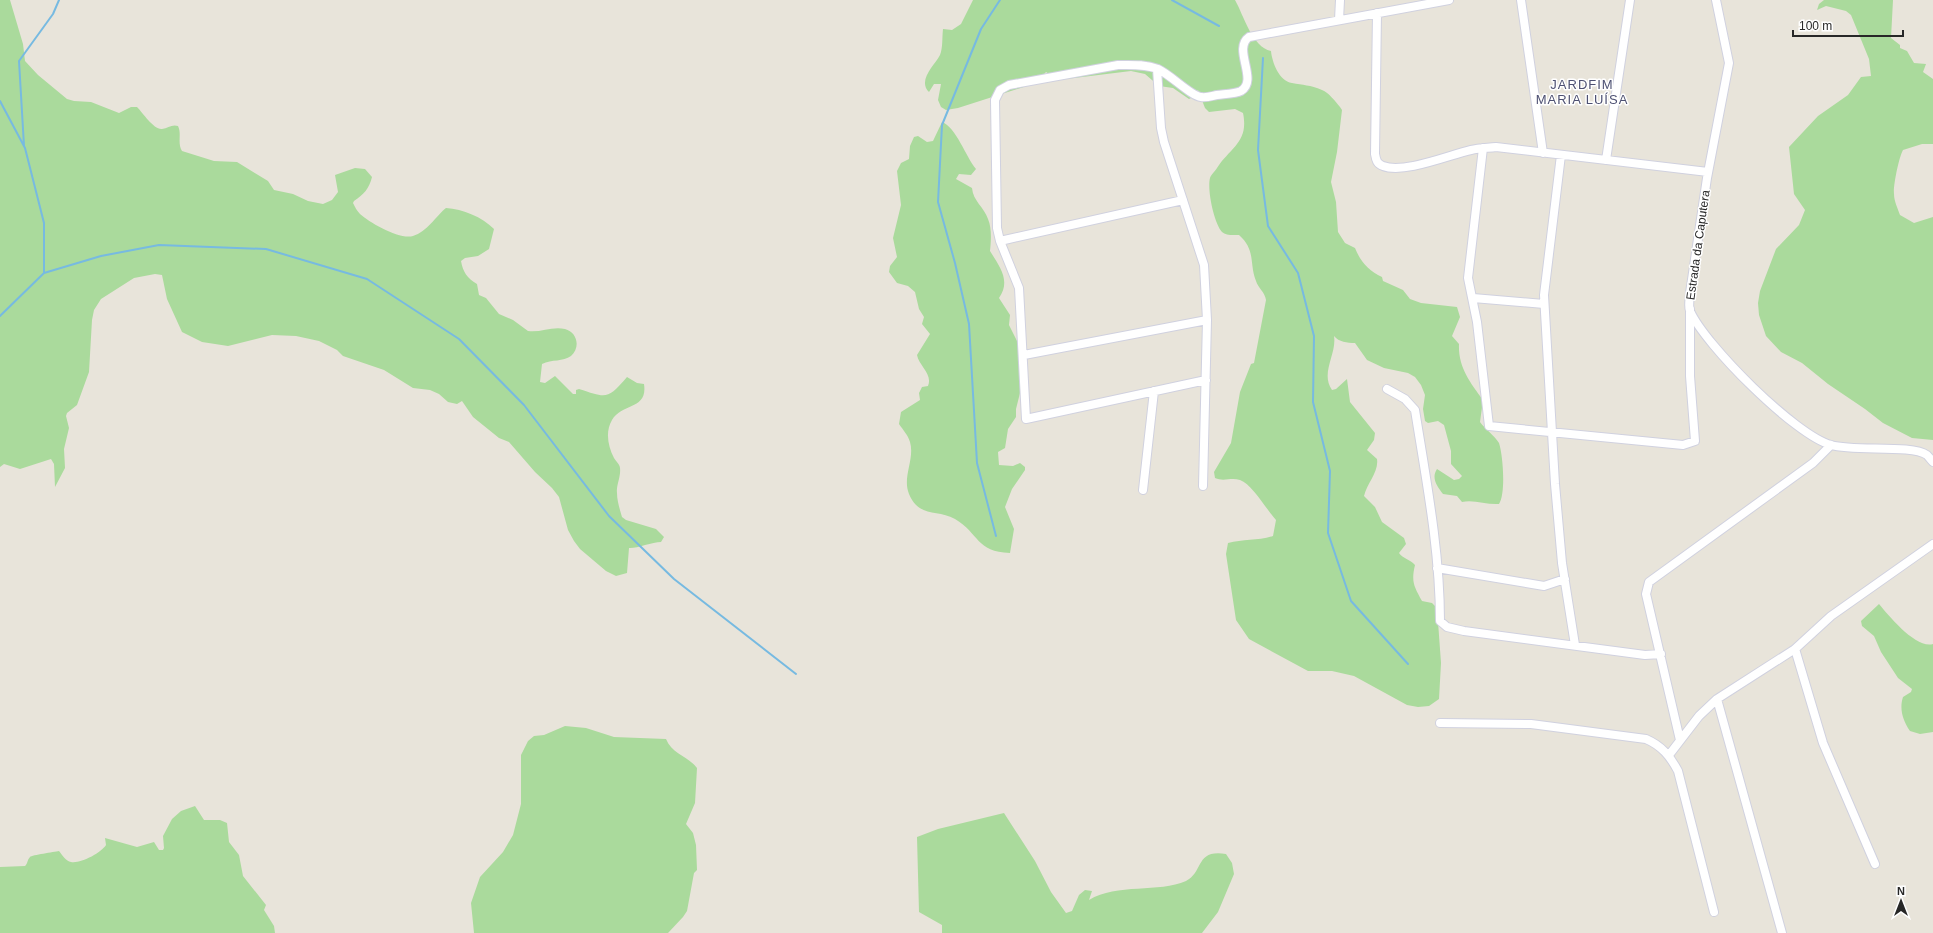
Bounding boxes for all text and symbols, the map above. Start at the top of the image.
scale bar [1793,12,1903,38]
text: 100 m [1799,19,1832,33]
district label: JARDFIM MARIA LUÍSA [1536,77,1628,107]
street label: Estrada da Caputera [1683,189,1713,301]
north arrow [1881,881,1921,921]
text: N [1897,885,1905,897]

